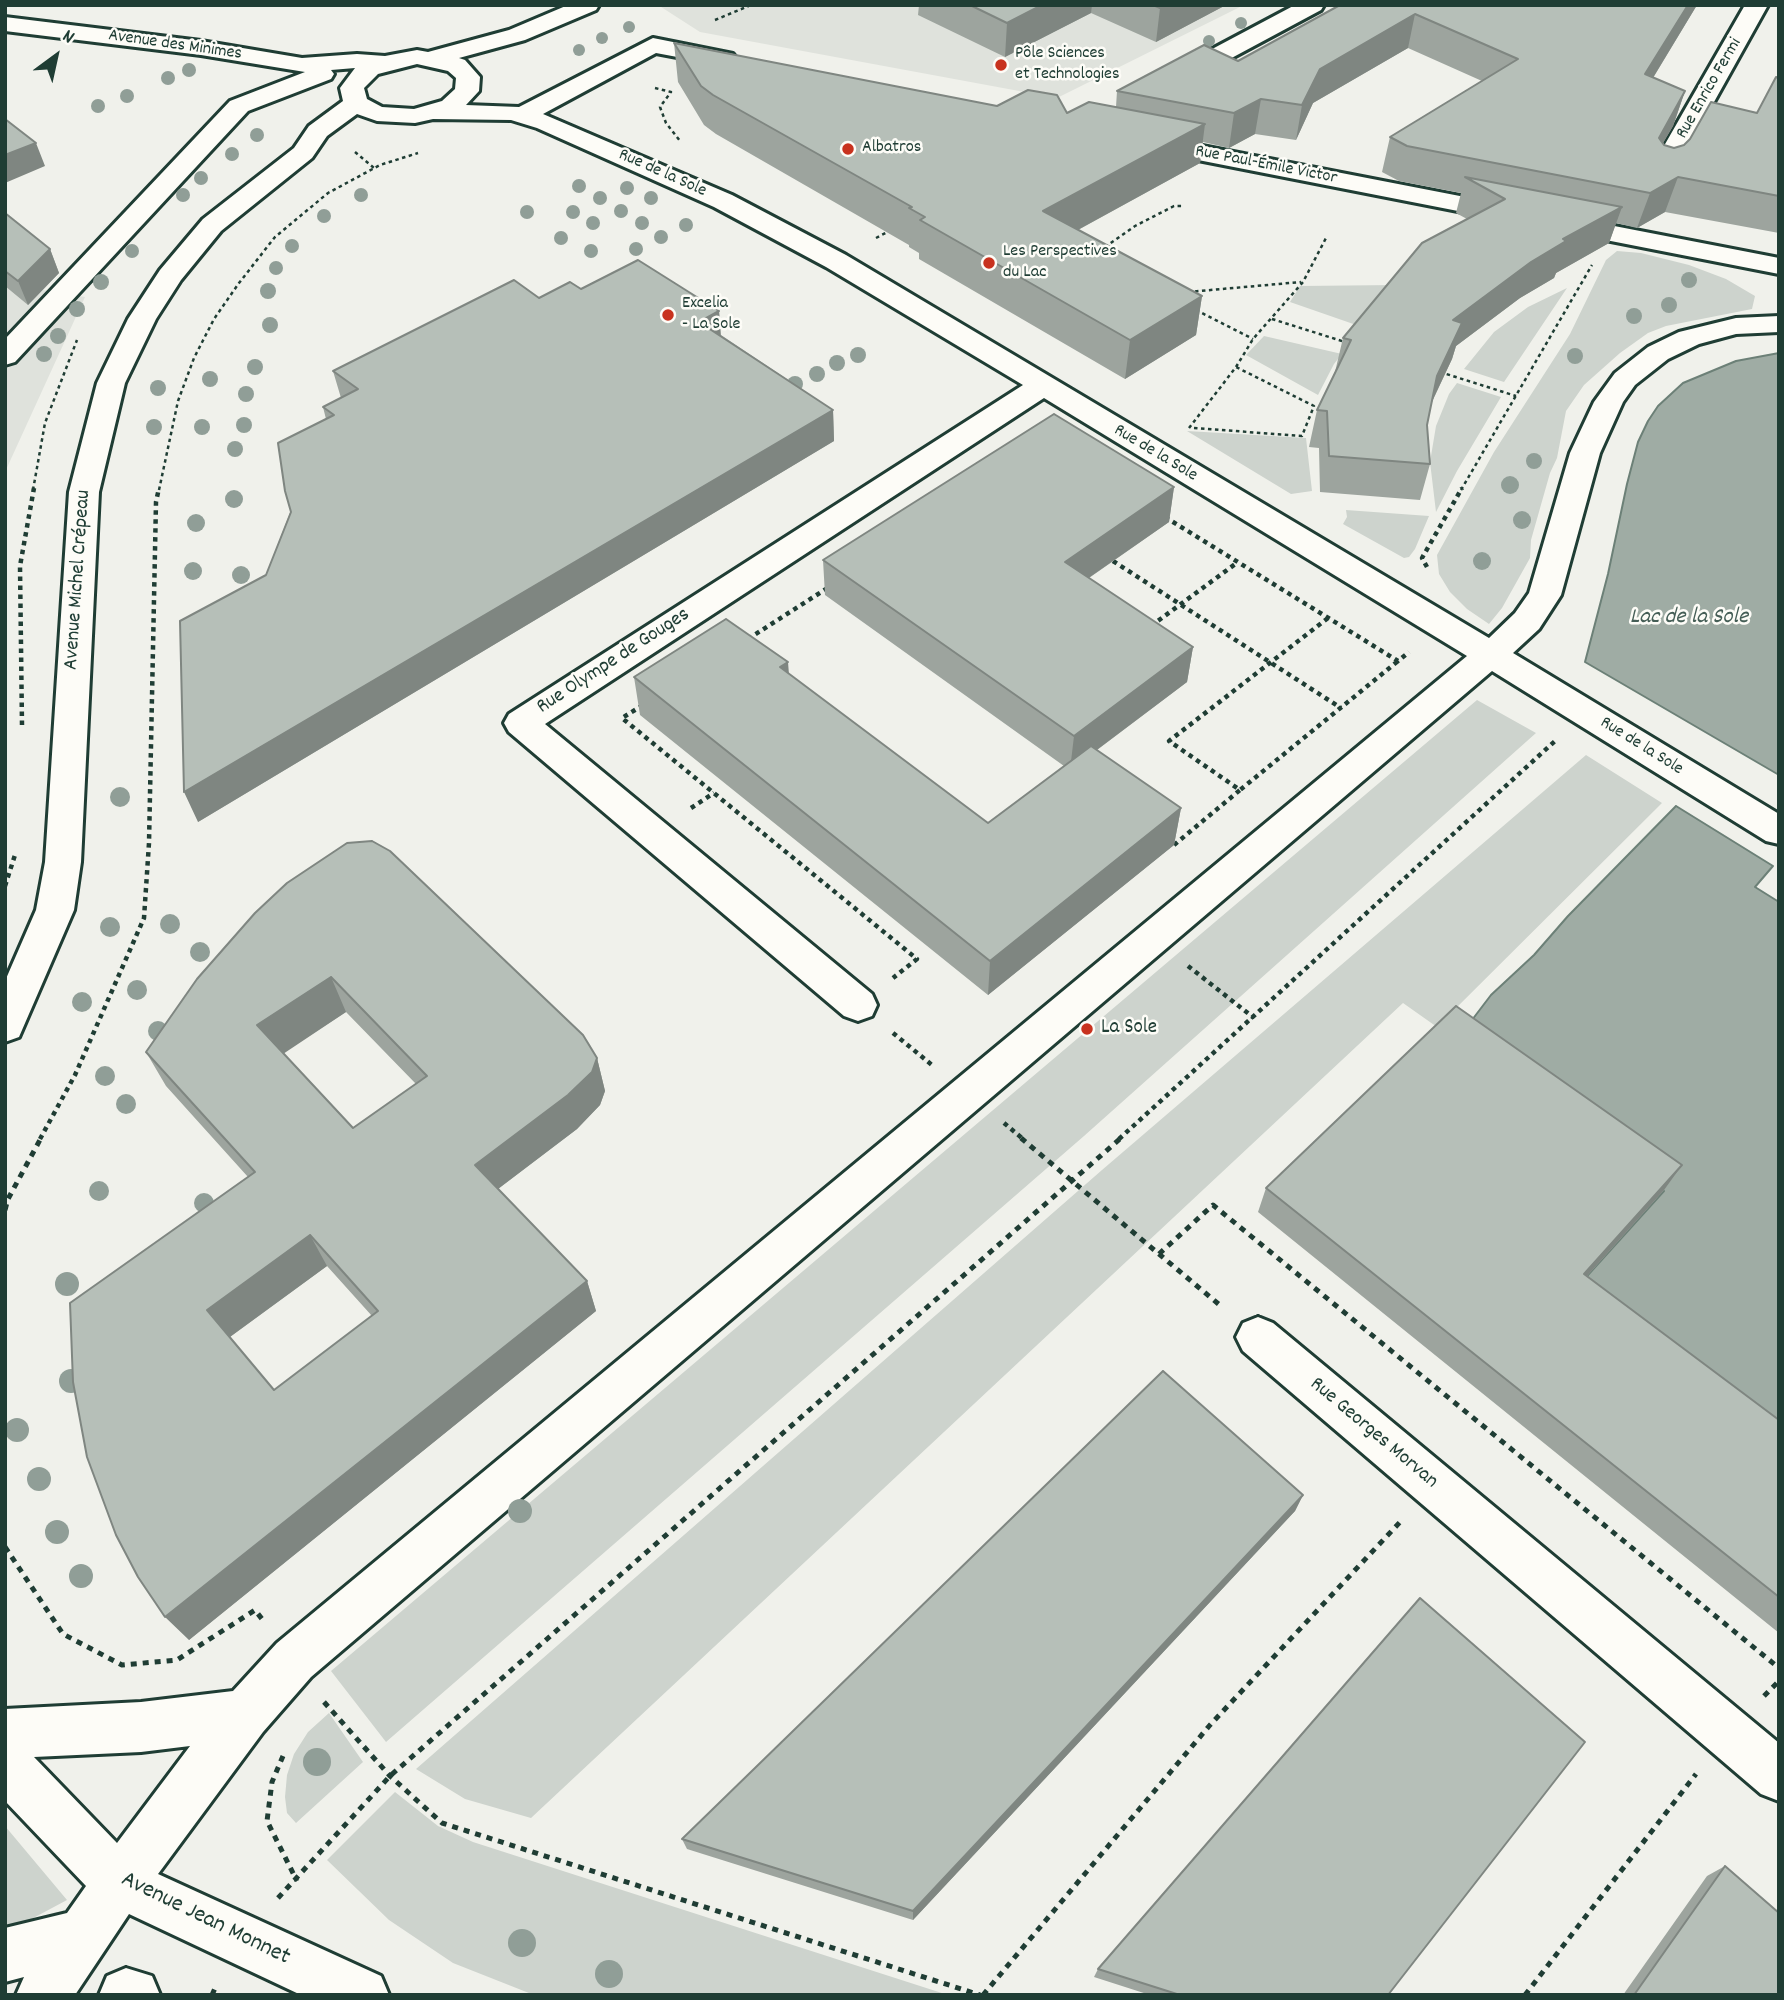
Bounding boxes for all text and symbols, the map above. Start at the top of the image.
north arrow [21,21,91,91]
text: N [56,24,79,52]
street label: Avenue des Minimes [107,26,243,66]
street label: Rue Enrico Fermi [1672,35,1748,143]
place label: Pôle Sciences et Technologies [1015,44,1120,86]
marker: Pôle Sciences et Technologies [993,57,1009,73]
place label: Albatros [862,138,921,160]
marker: Albatros [840,141,856,157]
street label: Rue Paul-Émile Victor [1193,142,1339,190]
street label: Rue de la Sole [615,145,709,203]
place label: Les Perspectives du Lac [1003,242,1117,284]
marker: Les Perspectives du Lac [981,255,997,271]
place label: Excelia - La Sole [682,294,740,336]
marker: Excelia - La Sole [660,307,676,323]
street label: Rue de la Sole [1109,421,1201,487]
street label: Avenue Michel Crépeau [60,489,98,671]
street label: Rue Olympe de Gouges [533,603,695,721]
water label: Lac de la Sole [1630,605,1748,633]
street label: Rue de la Sole [1595,713,1687,781]
place label: La Sole [1101,1016,1157,1042]
marker: La Sole [1079,1021,1095,1037]
street label: Rue Georges Morvan [1304,1373,1442,1495]
street label: Avenue Jean Monnet [116,1867,294,1973]

